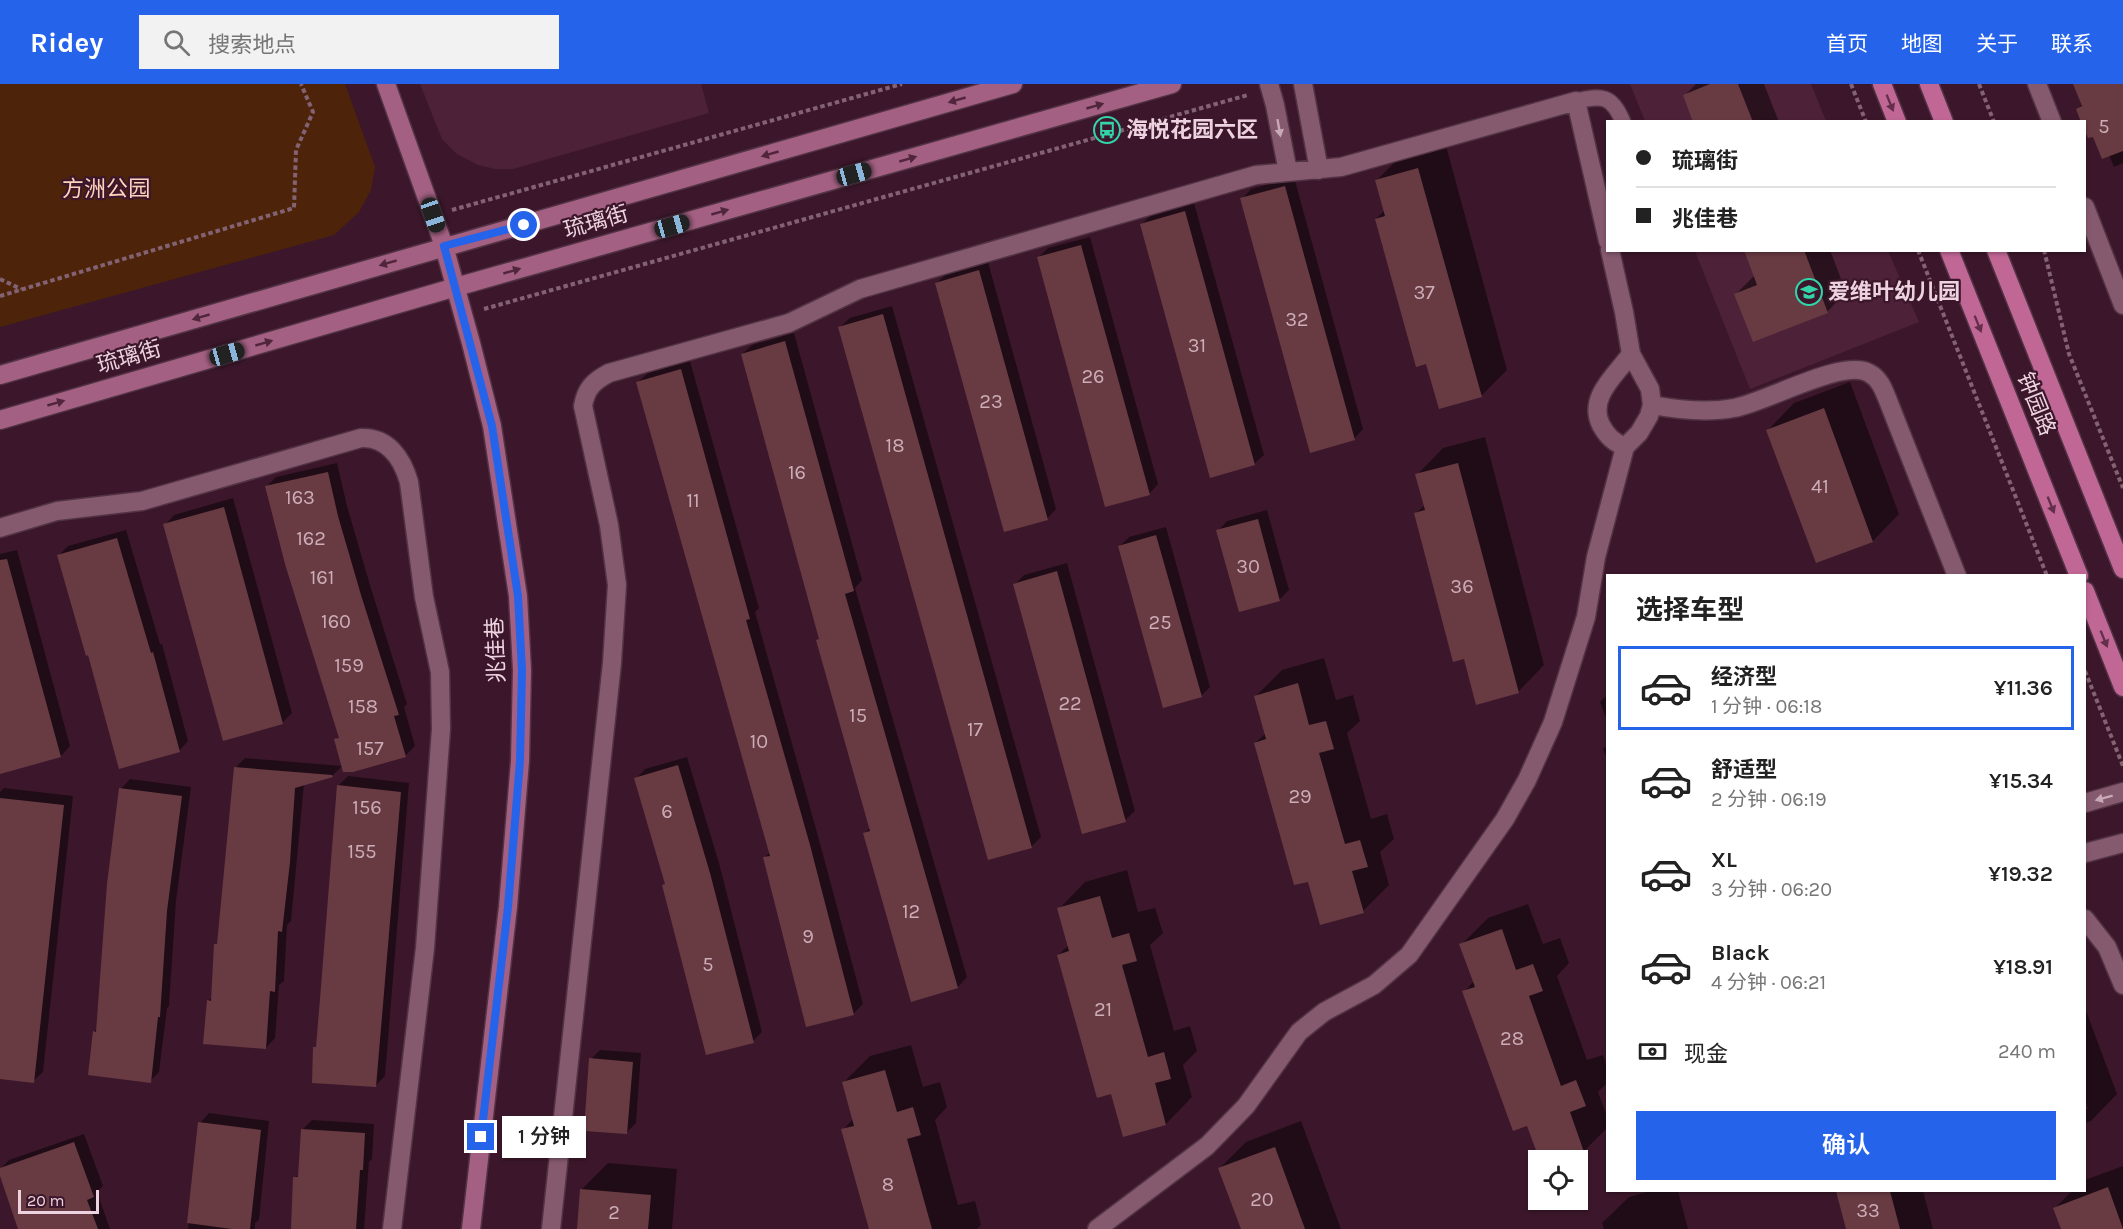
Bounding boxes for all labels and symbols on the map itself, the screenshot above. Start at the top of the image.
one-way arrow [1885,94,1895,112]
one-way arrow [948,96,966,105]
one-way arrow [1086,101,1104,110]
bus stop icon: 海悦花园六区 [1092,115,1122,145]
house number: 5 [2098,115,2110,138]
place label: 海悦花园六区 [1126,117,1258,143]
one-way arrow [1275,119,1284,138]
one-way arrow [761,150,779,159]
one-way arrow [899,154,917,163]
car [834,160,874,188]
park label: 方洲公园 [62,176,150,202]
car [419,195,447,235]
street label: 琉璃街 [561,200,631,244]
one-way arrow [711,207,729,216]
route start [510,211,537,238]
car [652,212,692,240]
one-way arrow [379,259,397,268]
one-way arrow [503,266,521,275]
school or university icon: 爱维叶幼儿园 [1794,277,1824,307]
place label: 爱维叶幼儿园 [1828,279,1960,305]
house number: 37 [1413,281,1435,304]
house number: 32 [1285,308,1309,331]
one-way arrow [192,313,210,322]
one-way arrow [1973,316,1983,334]
house number: 31 [1188,334,1206,357]
street label: 琉璃街 [94,335,164,379]
one-way arrow [255,338,273,347]
car [207,340,247,368]
house number: 26 [1081,365,1105,388]
street label: 钟园路 [2012,369,2060,439]
house number: 23 [979,390,1003,413]
one-way arrow [47,398,65,407]
house number: 18 [886,434,904,457]
house number: 16 [788,461,806,484]
house number: 41 [1811,475,1829,498]
house number: 163 [285,486,315,509]
house number: 11 [686,489,700,512]
one-way arrow [2046,497,2056,515]
house number: 162 [296,527,326,550]
house number: 30 [1236,555,1260,578]
house number: 161 [310,566,334,589]
house number: 36 [1450,575,1474,598]
house number: 160 [321,610,351,633]
house number: 25 [1149,611,1171,634]
street label: 兆佳巷 [482,617,510,683]
one-way arrow [2100,630,2109,648]
house number: 159 [334,654,364,677]
house number: 22 [1058,692,1082,715]
house number: 158 [348,695,378,718]
house number: 15 [849,704,867,727]
house number: 17 [967,718,984,741]
house number: 10 [750,730,768,753]
house number: 157 [356,737,384,760]
house number: 29 [1288,785,1312,808]
one-way arrow [2095,794,2113,803]
house number: 156 [352,796,382,819]
house number: 6 [661,800,673,823]
house number: 155 [347,840,377,863]
house number: 12 [902,900,920,923]
house number: 9 [802,925,814,948]
house number: 5 [702,953,714,976]
house number: 21 [1094,998,1112,1021]
house number: 28 [1500,1027,1524,1050]
callout: 1 分钟 [502,1116,586,1158]
route end [467,1123,494,1150]
house number: 8 [882,1173,894,1196]
scale bar [18,1187,99,1214]
house number: 20 [1250,1188,1274,1211]
house number: 33 [1856,1199,1880,1222]
house number: 2 [608,1201,620,1224]

